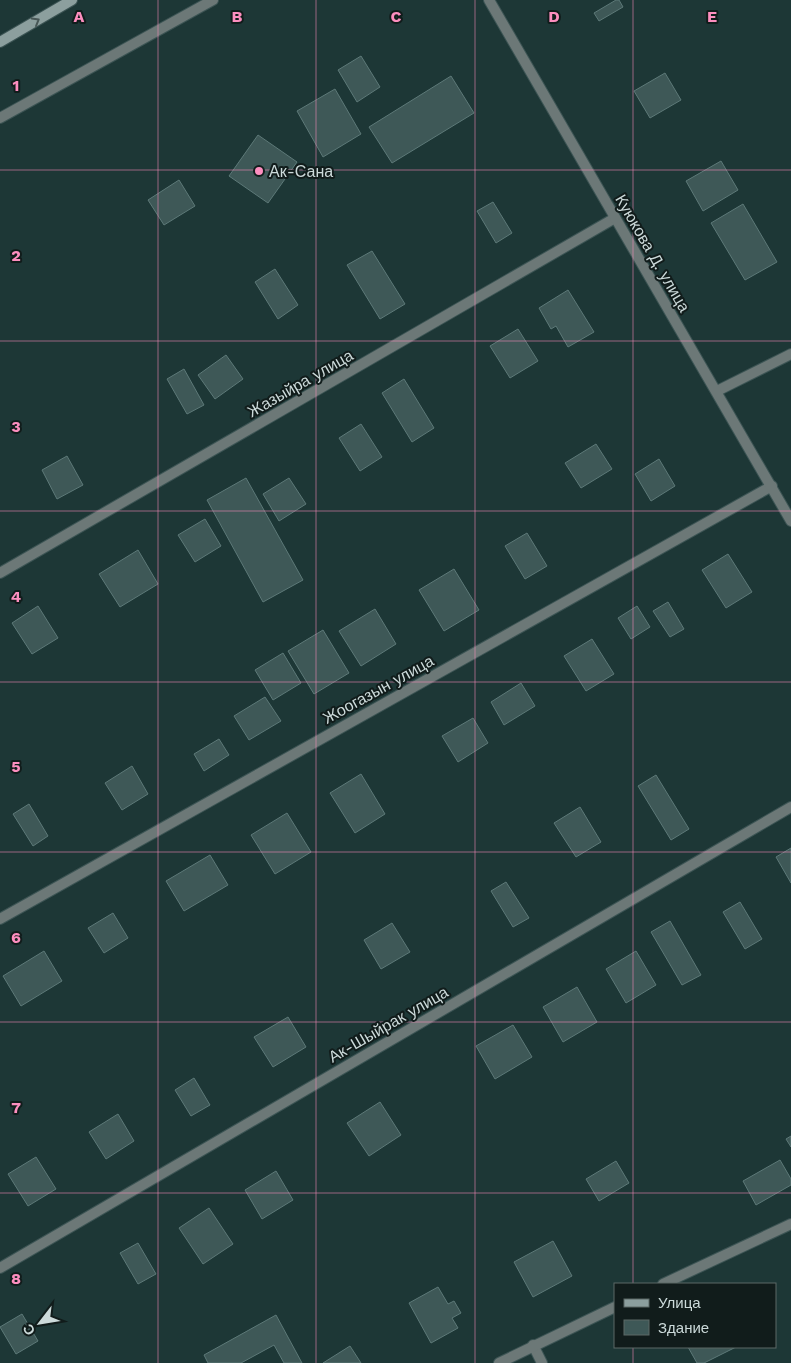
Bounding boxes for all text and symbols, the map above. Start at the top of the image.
text: A [74,7,85,26]
text: B [232,7,243,26]
text: C [391,7,402,26]
text: D [548,7,560,26]
text: E [707,7,717,26]
one-way arrow [31,18,40,28]
text: 1 [13,76,19,95]
place label: Ак-Сана [269,162,333,181]
marker: Ак-Сана [253,165,265,177]
street label: Куюкова Д. улица [611,191,694,316]
text: 2 [11,246,21,265]
street label: Жазыйра улица [244,345,356,421]
text: 3 [11,417,21,436]
text: 4 [11,587,21,606]
street label: Жоогазын улица [320,651,437,728]
text: 5 [11,757,21,776]
text: 6 [11,928,21,947]
street label: Ак-Шыйрак улица [325,982,452,1066]
text: 7 [11,1098,21,1117]
text: 8 [11,1269,21,1288]
legend [614,1283,776,1348]
text: Улица [658,1294,701,1312]
north arrow [15,1298,65,1348]
text: Здание [658,1319,709,1337]
text: С [19,1321,38,1338]

